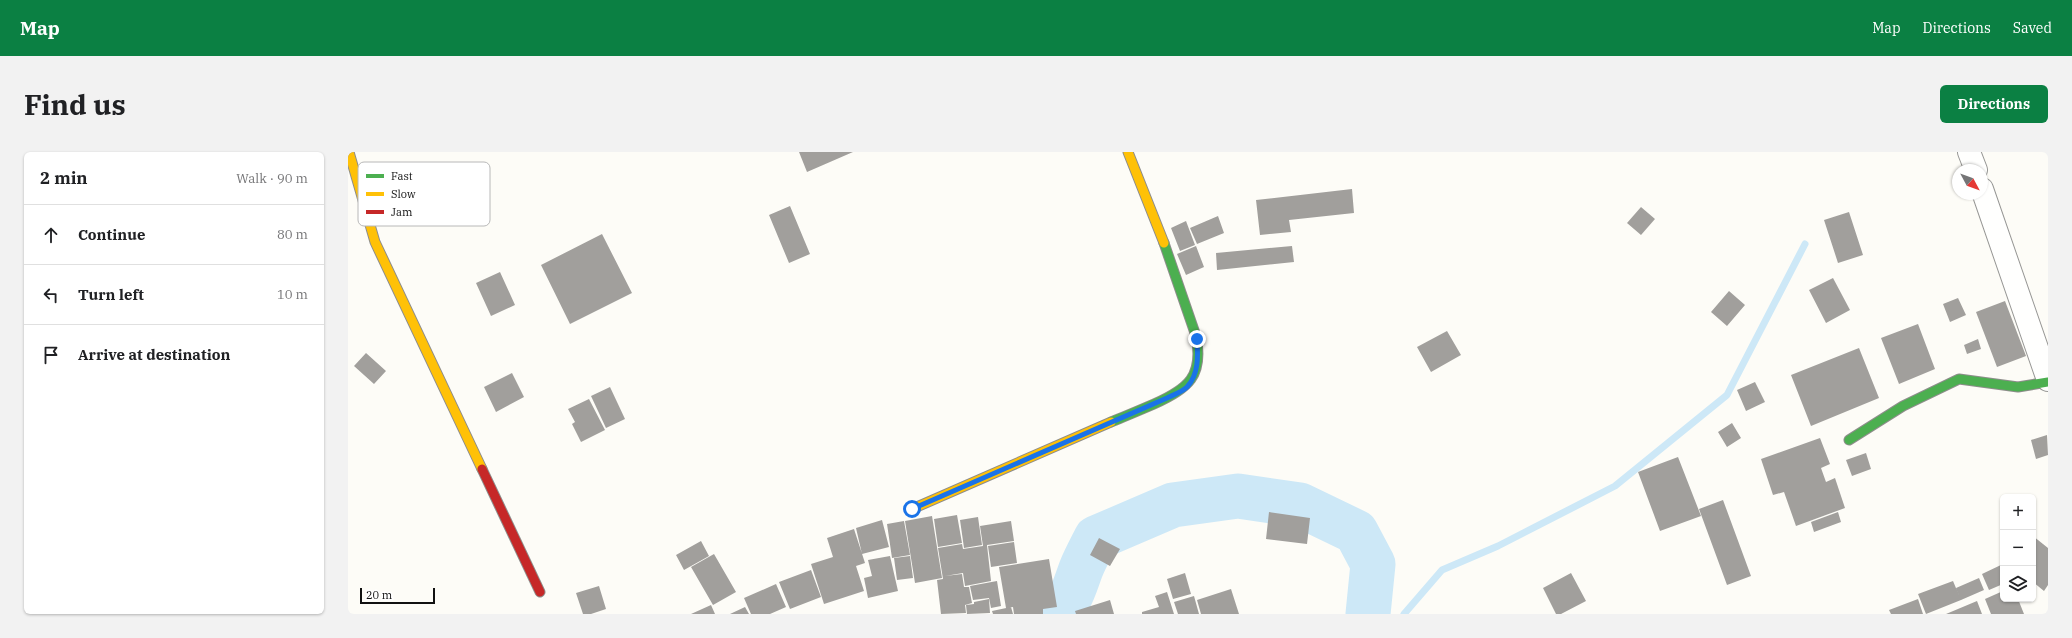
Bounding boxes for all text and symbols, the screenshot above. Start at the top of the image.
text: Map [20,16,60,40]
text: Map [1872,19,1901,37]
text: Directions [1923,19,1991,37]
text: Saved [2013,19,2052,37]
button: Directions [1940,85,2048,123]
text: Find us [24,86,126,123]
legend [358,162,490,226]
north arrow [1952,164,1988,200]
text: 2 min [40,167,88,189]
text: Fast [391,169,413,183]
text: Walk · 90 m [236,170,308,187]
text: Slow [391,187,416,201]
text: Jam [391,205,413,219]
icon: ahead [40,224,62,246]
text: Continue [78,225,145,244]
text: 80 m [277,226,308,243]
icon: left [40,284,62,306]
text: Turn left [78,285,144,304]
text: 10 m [277,286,308,303]
route end [1188,330,1206,348]
icon: arrive [40,344,62,366]
text: Arrive at destination [78,345,230,364]
map controls [2000,494,2036,602]
button: + [2000,494,2036,530]
route start [903,500,921,518]
button: − [2000,530,2036,566]
button: layers [2000,566,2036,602]
scale bar [360,586,435,605]
text: 20 m [366,588,392,602]

